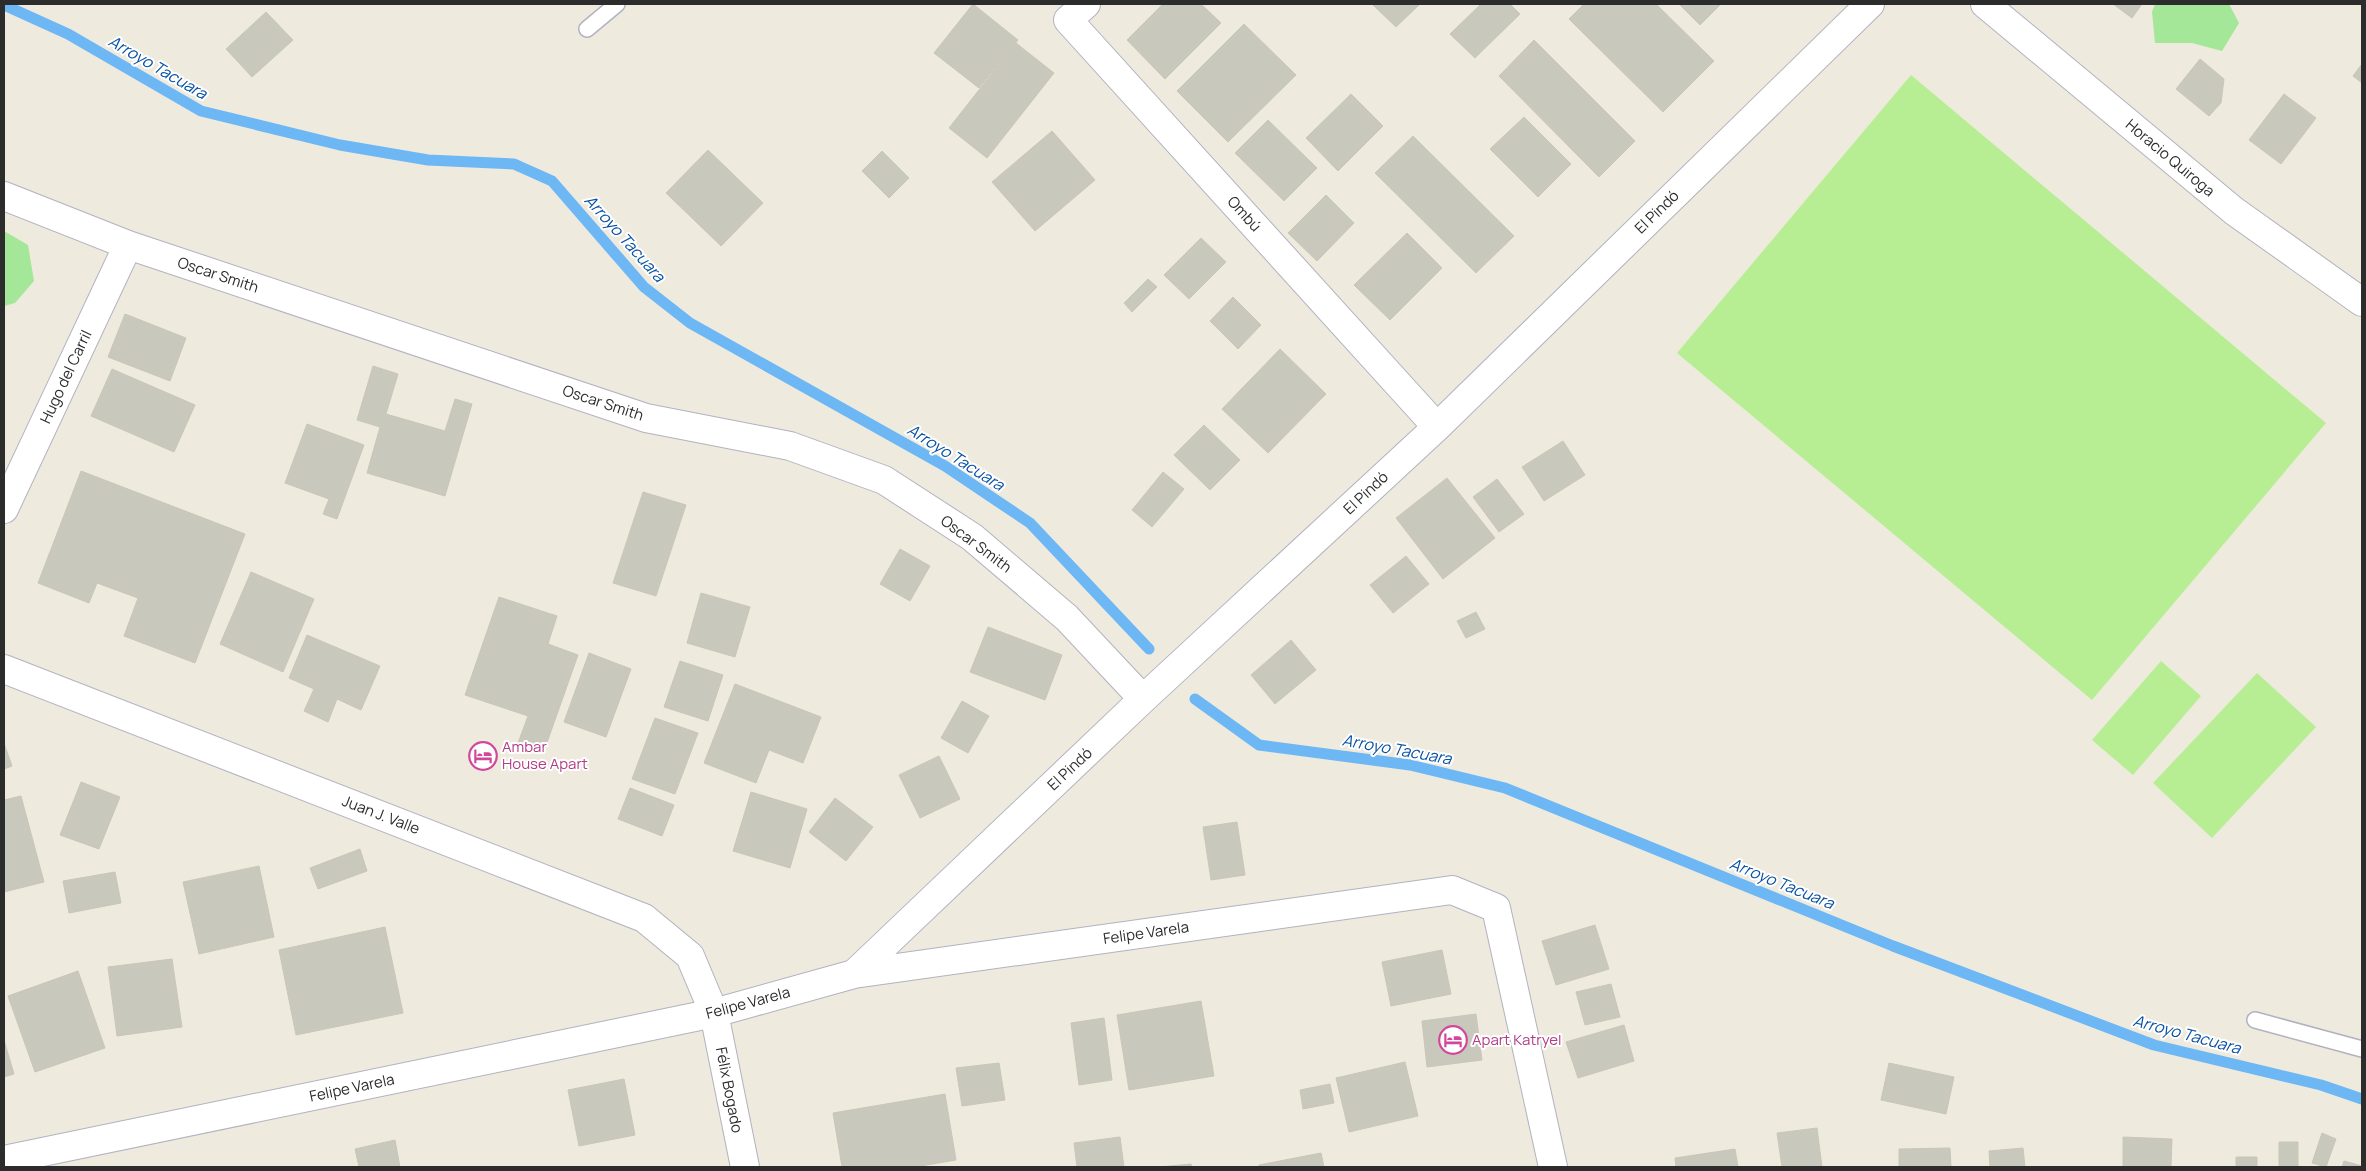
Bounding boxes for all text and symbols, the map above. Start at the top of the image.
water label: Arroyo Tacuara [105,30,212,105]
street label: Horacio Quiroga [2121,114,2219,201]
street label: El Pindó [1630,185,1684,238]
water label: Arroyo Tacuara [580,190,671,287]
street label: Ombú [1223,191,1266,236]
street label: Oscar Smith [175,252,261,298]
street label: Hugo del Carril [35,327,96,427]
street label: Oscar Smith [560,380,646,426]
water label: Arroyo Tacuara [903,418,1010,496]
street label: El Pindó [1339,466,1393,519]
street label: Oscar Smith [936,510,1016,577]
water label: Arroyo Tacuara [1341,729,1454,770]
place label: Ambar House Apart [502,736,588,774]
hotel icon: Ambar House Apart [468,741,498,771]
street label: El Pindó [1043,742,1097,795]
street label: Juan J. Valle [339,790,423,839]
water label: Arroyo Tacuara [1727,852,1838,914]
street label: Felipe Varela [1102,916,1190,949]
street label: Felipe Varela [703,981,792,1024]
water label: Arroyo Tacuara [2131,1009,2244,1059]
hotel icon: Apart Katryel [1438,1025,1468,1055]
place label: Apart Katryel [1472,1029,1562,1050]
street label: Félix Bogado [711,1045,748,1135]
street label: Felipe Varela [307,1068,396,1107]

